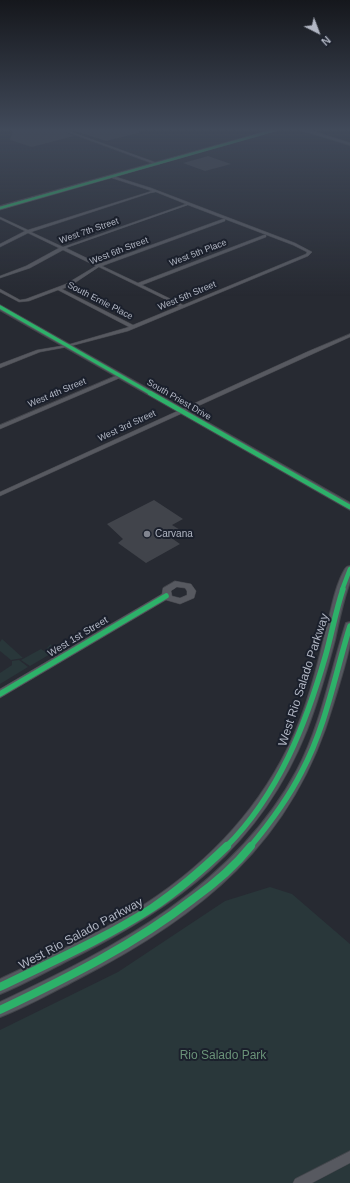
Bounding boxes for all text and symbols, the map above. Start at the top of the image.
north arrow [298,12,338,52]
text: N [319,34,333,48]
street label: West 7th Street [58,216,120,246]
street label: West 6th Street [88,235,150,267]
street label: West 5th Place [168,237,228,269]
street label: West 5th Street [156,279,218,313]
street label: South Ernie Place [65,280,135,322]
street label: West 4th Street [26,376,88,410]
street label: South Priest Drive [145,377,213,423]
street label: West 3rd Street [96,408,158,444]
place label: Carvana [155,528,193,540]
marker: Carvana [142,529,152,539]
street label: West Rio Salado Parkway [276,612,332,748]
street label: West 1st Street [46,614,110,660]
street label: West Rio Salado Parkway [16,895,146,973]
park label: Rio Salado Park [180,1049,266,1063]

